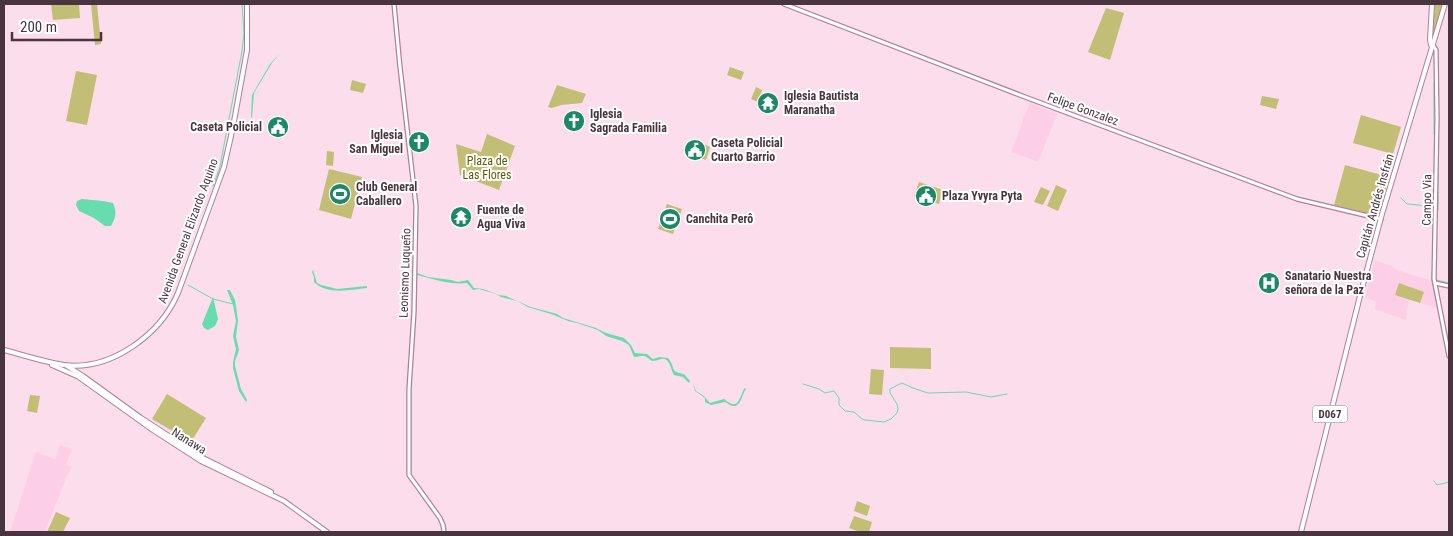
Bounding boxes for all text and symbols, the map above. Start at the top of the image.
scale bar [12,10,101,42]
text: 200 m [20,18,57,36]
place label: Iglesia Bautista Maranatha [784,89,859,117]
street label: Felipe Gonzalez [1046,90,1120,128]
temple icon: Iglesia Bautista Maranatha [756,91,780,115]
place label: Iglesia Sagrada Familia [590,107,667,135]
church icon: Iglesia Sagrada Familia [562,109,586,133]
public building icon: Caseta Policial [266,115,290,139]
place label: Caseta Policial [190,120,262,134]
place label: Iglesia San Miguel [349,128,403,156]
church icon: Iglesia San Miguel [407,130,431,154]
place label: Caseta Policial Cuarto Barrio [711,136,783,164]
public building icon: Caseta Policial Cuarto Barrio [683,138,707,162]
street label: Capitán Andrés Insfrán [1353,152,1397,260]
park label: Plaza de Las Flores [463,154,511,182]
street label: Avenida General Elizardo Aquino [155,157,221,305]
street label: Campo Via [1420,174,1434,226]
place label: Club General Caballero [356,180,417,208]
sports icon: Club General Caballero [328,182,352,206]
public building icon: Plaza Yvyra Pyta [914,184,938,208]
place label: Plaza Yvyra Pyta [942,189,1023,203]
place label: Fuente de Agua Viva [477,203,526,231]
temple icon: Fuente de Agua Viva [449,205,473,229]
sports icon: Canchita Perô [658,207,682,231]
place label: Canchita Perô [686,212,753,226]
street label: Leonismo Luqueño [396,228,414,318]
place label: Sanatario Nuestra señora de la Paz [1285,269,1372,297]
hospital icon: Sanatario Nuestra señora de la Paz [1257,271,1281,295]
road number: D067 [1312,406,1348,422]
street label: Nanawa [169,425,209,457]

